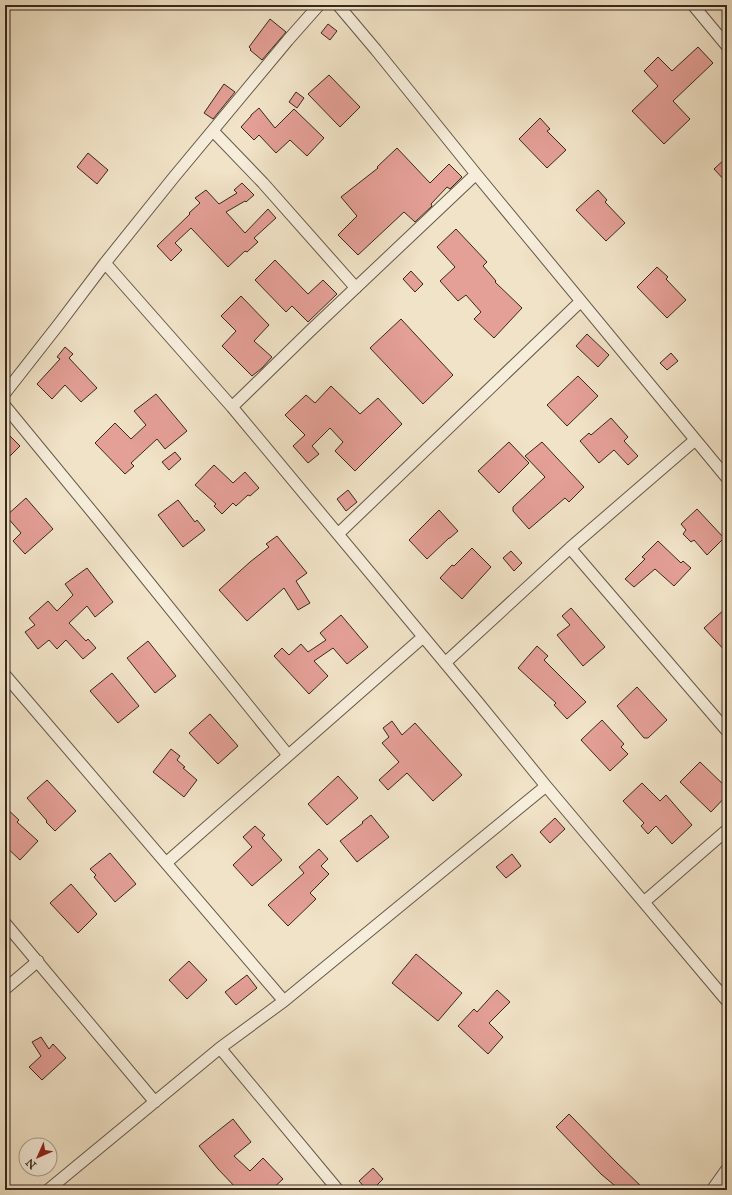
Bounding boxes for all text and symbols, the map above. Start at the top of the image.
north arrow [18,1137,58,1177]
text: N [23,1155,39,1172]

